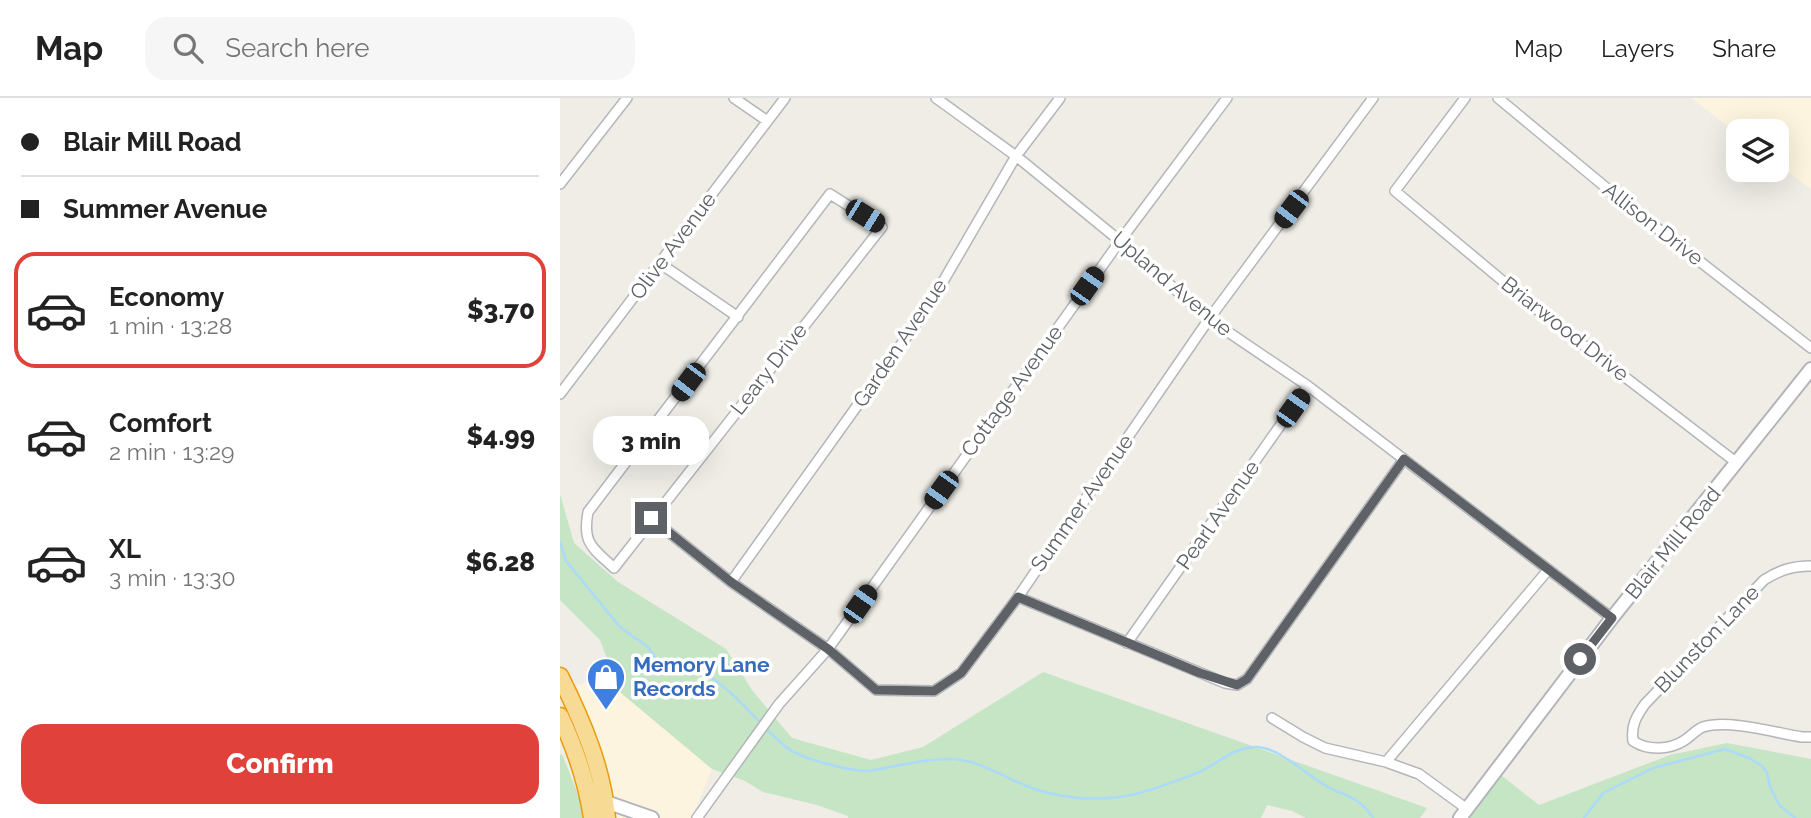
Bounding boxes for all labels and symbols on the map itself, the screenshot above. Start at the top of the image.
street label: Allison Drive [1598,177,1708,271]
car [1270,186,1313,232]
street label: Olive Avenue [624,187,721,304]
car [842,196,889,236]
street label: Upland Avenue [1107,226,1238,341]
car [1067,263,1108,309]
street label: Briarwood Drive [1497,271,1634,386]
street label: Garden Avenue [847,274,952,412]
street label: Leary Drive [725,318,812,420]
street label: Cottage Avenue [956,320,1068,461]
car [667,359,710,405]
car [1273,385,1314,431]
callout: 3 min [593,416,709,466]
street label: Summer Avenue [1025,429,1138,576]
street label: Pearl Avenue [1171,455,1264,574]
car [921,467,962,513]
street label: Blair Mill Road [1620,481,1726,604]
route end [635,502,667,534]
street label: Blunston Lane [1649,580,1764,698]
car [840,581,881,627]
route start [1564,643,1596,675]
place label: Memory Lane Records [633,652,770,701]
shop icon: Memory Lane Records [585,656,627,711]

